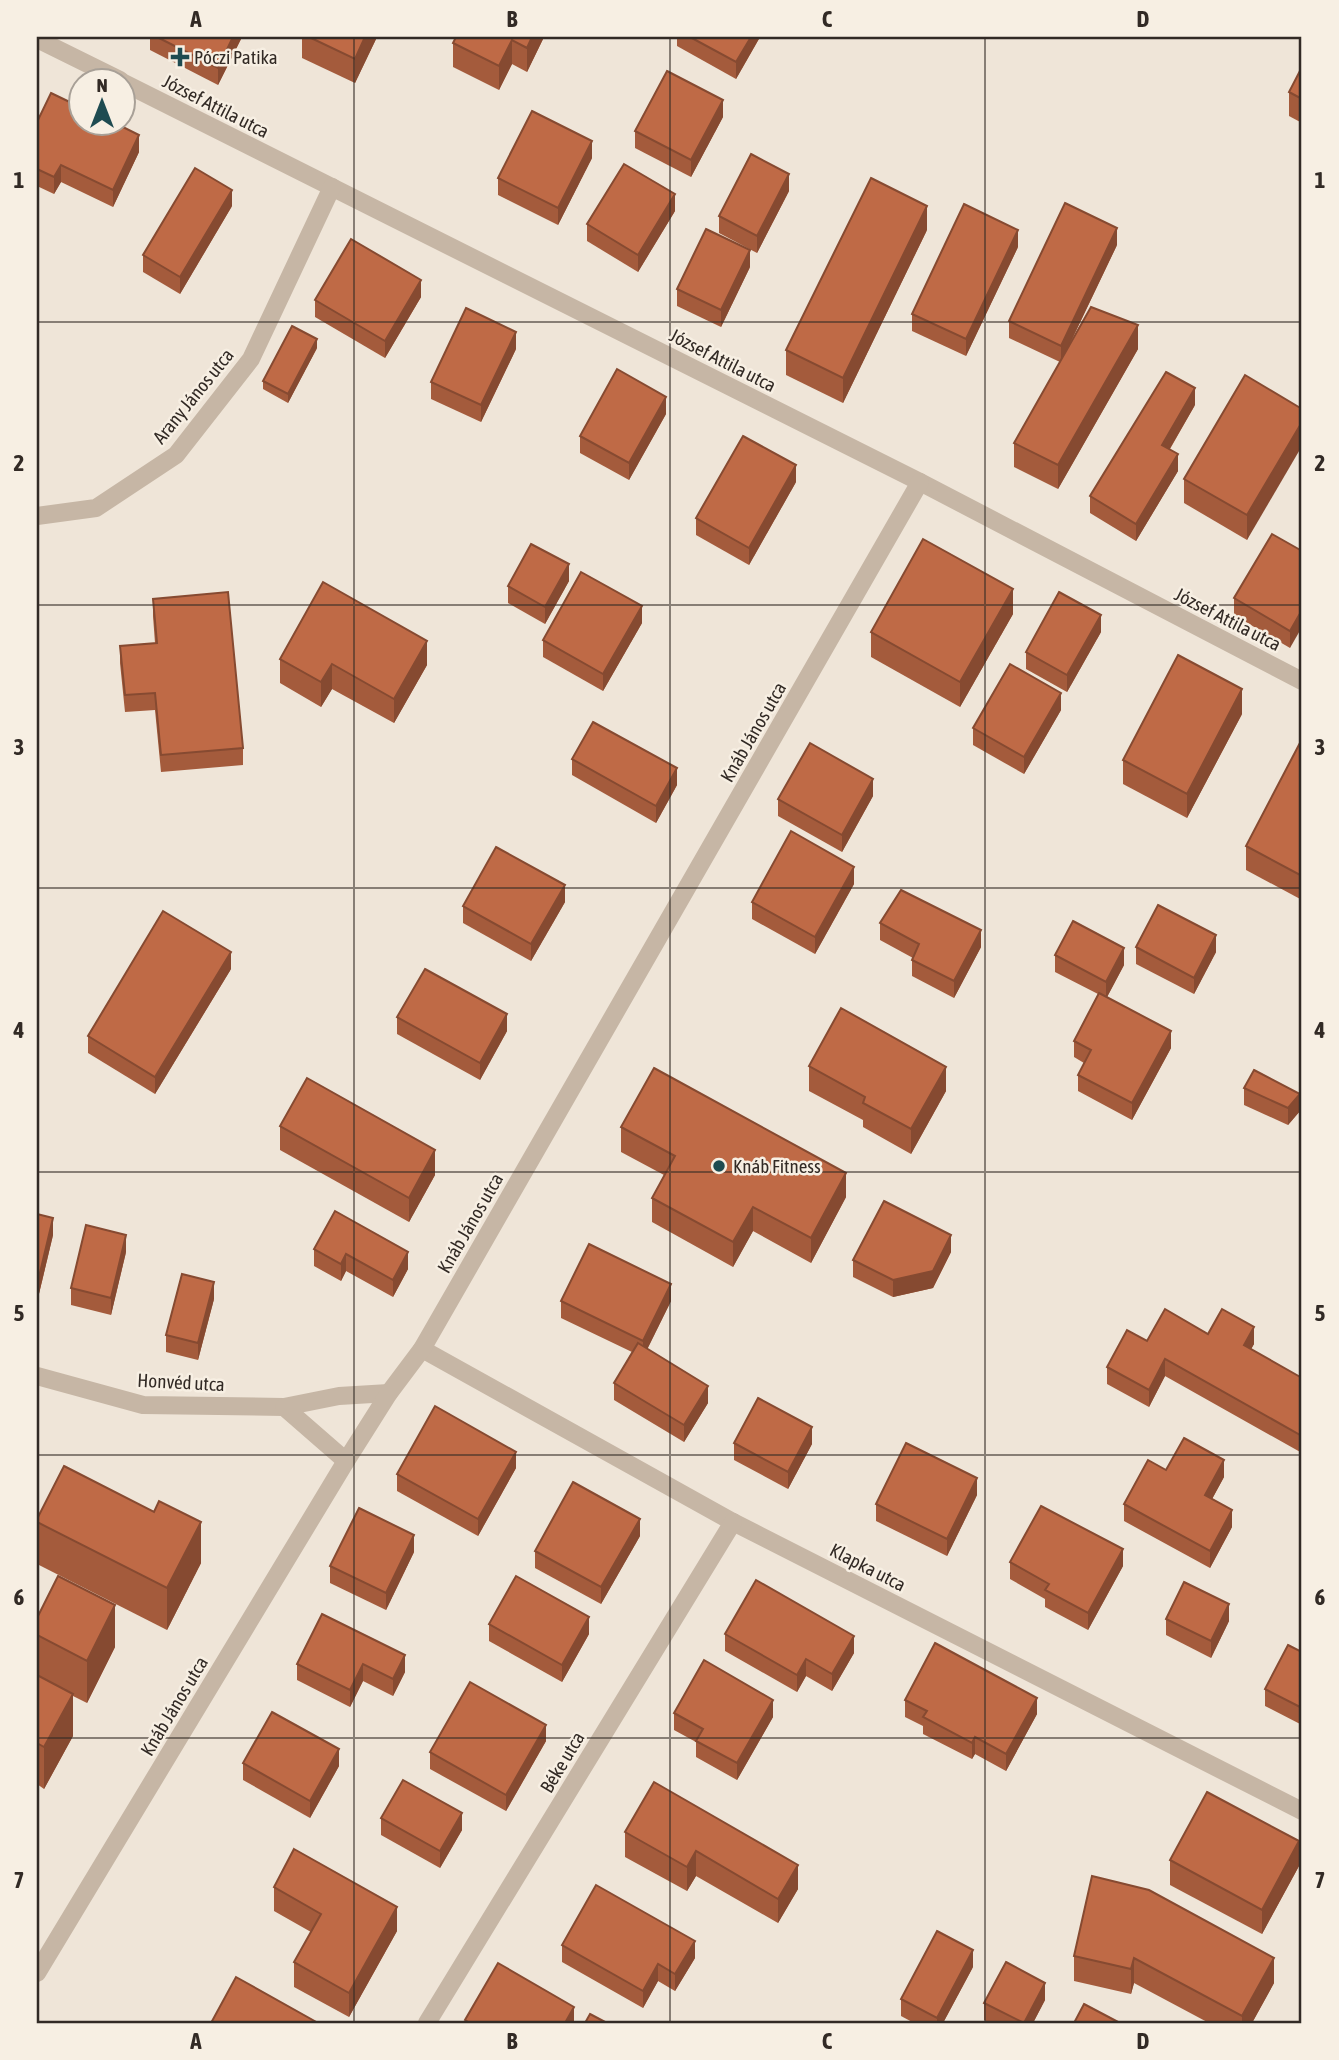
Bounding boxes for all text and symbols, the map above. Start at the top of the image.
text: A [189,6,202,32]
text: B [507,6,518,32]
text: C [822,6,833,32]
text: D [1137,6,1150,32]
place label: Póczi Patika [194,46,278,68]
marker: Póczi Patika [172,49,188,65]
north arrow [66,66,136,136]
street label: József Attila utca [159,70,273,142]
text: N [96,74,108,96]
text: 1 [14,167,25,193]
text: 1 [1315,167,1326,193]
street label: József Attila utca [666,324,780,396]
street label: Arany János utca [148,344,238,448]
text: 2 [14,450,24,476]
text: 2 [1315,450,1325,476]
street label: József Attila utca [1171,583,1285,655]
street label: Knáb János utca [716,678,790,786]
text: 3 [14,734,24,760]
text: 3 [1315,734,1325,760]
text: 4 [13,1017,25,1043]
text: 4 [1314,1017,1326,1043]
place label: Knáb Fitness [733,1155,821,1177]
marker: Knáb Fitness [711,1158,727,1174]
street label: Knáb János utca [433,1169,507,1277]
text: 5 [14,1300,25,1326]
text: 5 [1315,1300,1326,1326]
street label: Honvéd utca [137,1369,225,1395]
street label: Klapka utca [826,1539,910,1595]
text: 6 [14,1584,25,1610]
text: 6 [1315,1584,1326,1610]
street label: Knáb János utca [136,1652,212,1760]
street label: Béke utca [535,1728,589,1796]
text: 7 [14,1867,24,1893]
text: 7 [1315,1867,1325,1893]
text: A [189,2028,202,2054]
text: B [507,2028,518,2054]
text: C [822,2028,833,2054]
text: D [1137,2028,1150,2054]

